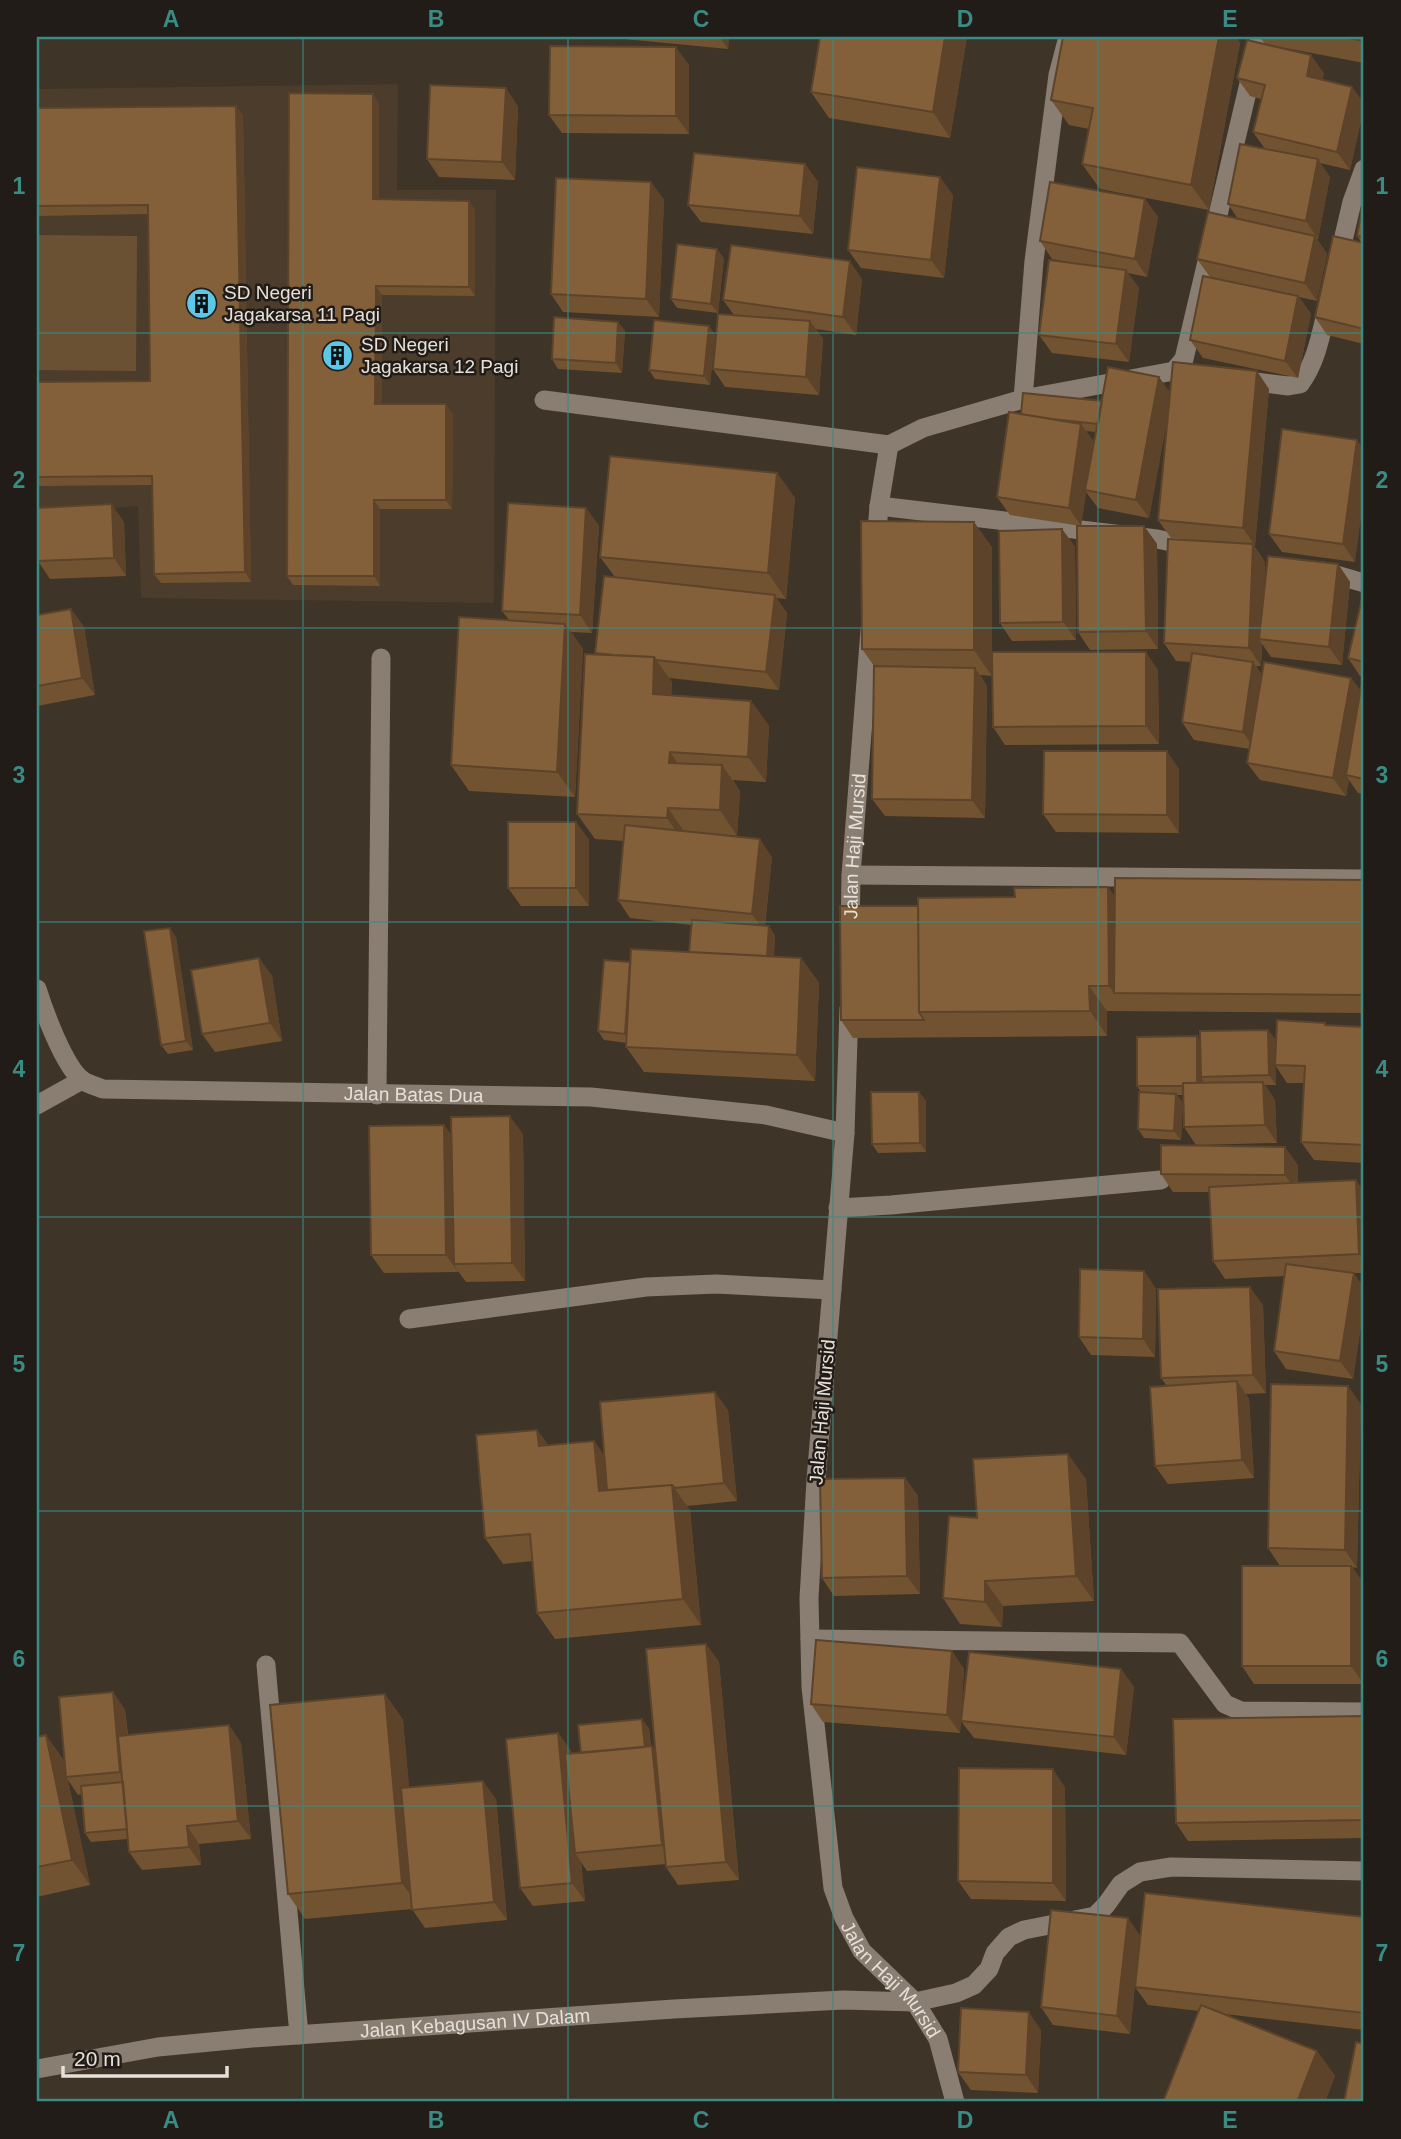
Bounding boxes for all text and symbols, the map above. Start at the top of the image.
text: A [163,6,179,32]
text: B [428,6,444,32]
text: C [693,6,709,32]
text: D [957,6,973,32]
text: E [1222,6,1238,32]
text: 1 [13,173,26,199]
text: 1 [1376,173,1389,199]
place label: SD Negeri Jagakarsa 11 Pagi [224,282,380,325]
building icon: SD Negeri Jagakarsa 11 Pagi [184,286,218,320]
place label: SD Negeri Jagakarsa 12 Pagi [361,334,518,377]
building icon: SD Negeri Jagakarsa 12 Pagi [321,338,355,372]
text: 2 [13,467,25,493]
text: 2 [1376,467,1388,493]
text: 3 [13,762,25,788]
text: 3 [1376,762,1388,788]
street label: Jalan Haji Mursid [840,773,869,919]
text: 4 [13,1056,26,1082]
text: 4 [1376,1056,1389,1082]
street label: Jalan Batas Dua [344,1082,484,1106]
street label: Jalan Haji Mursid [805,1338,839,1486]
text: 5 [13,1351,26,1377]
text: 5 [1376,1351,1389,1377]
text: 6 [13,1646,25,1672]
text: 6 [1376,1646,1388,1672]
street label: Jalan Haji Mursid [837,1917,945,2041]
text: 7 [13,1940,25,1966]
text: 7 [1376,1940,1388,1966]
street label: Jalan Kebagusan IV Dalam [359,2004,591,2041]
scale bar [63,2034,228,2078]
text: 20 m [74,2047,121,2070]
text: A [163,2107,179,2133]
text: B [428,2107,444,2133]
text: C [693,2107,709,2133]
text: D [957,2107,973,2133]
text: E [1222,2107,1238,2133]

